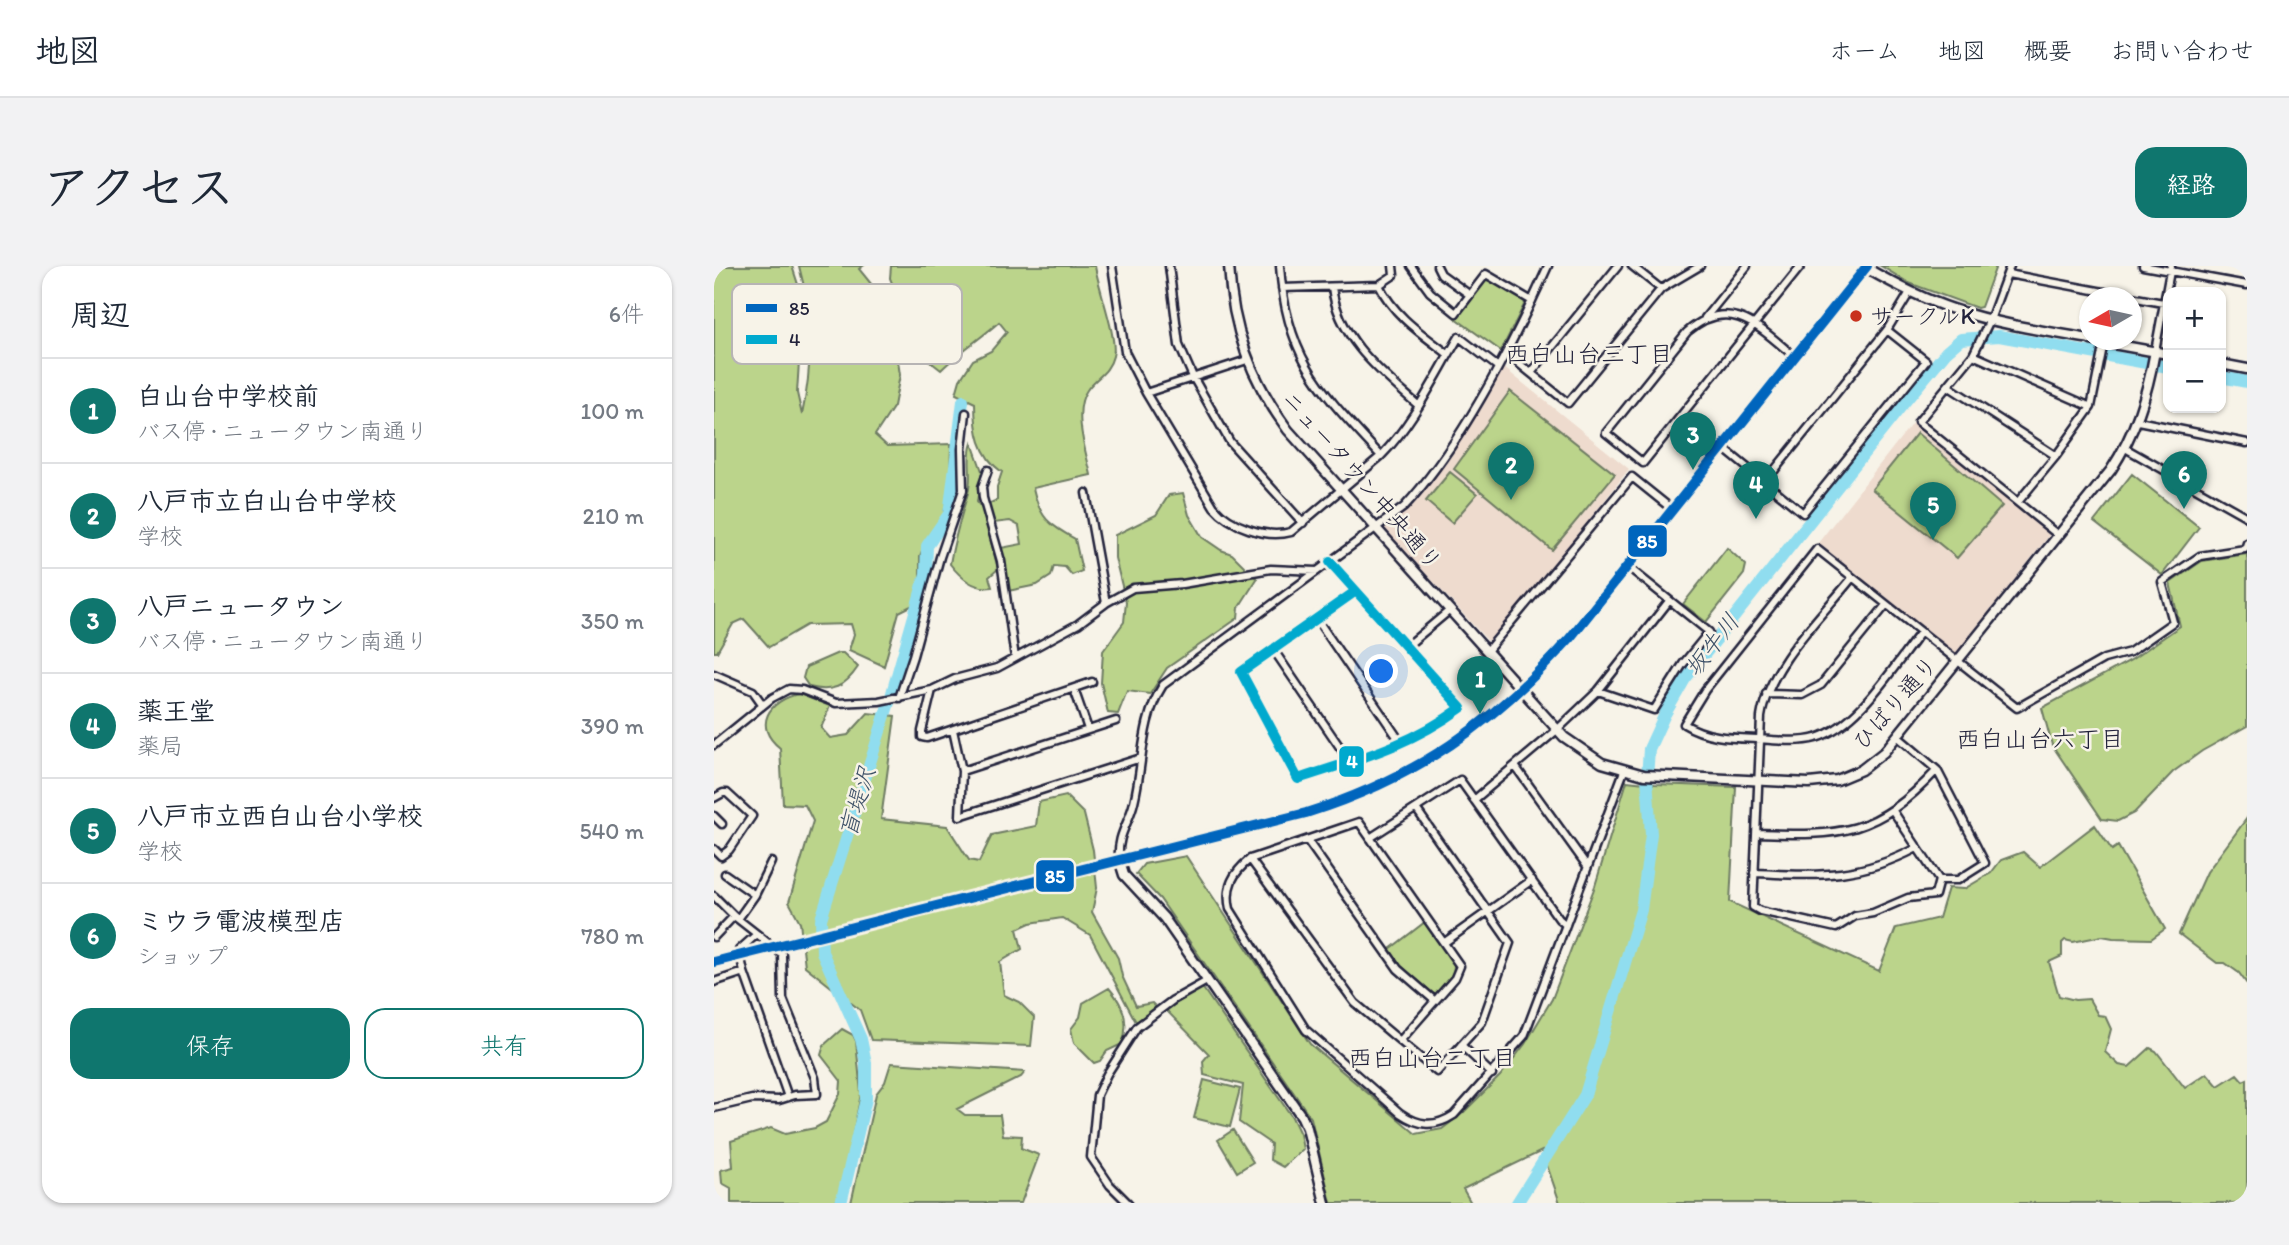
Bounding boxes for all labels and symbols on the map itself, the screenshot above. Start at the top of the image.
legend [732,284,962,364]
north arrow [2079,287,2142,350]
text: 85 [789,297,809,320]
place label: サークルK [1870,302,1976,330]
marker: サークルK [1848,308,1864,324]
text: 4 [789,328,800,351]
district label: 西白山台三丁目 [1505,339,1673,368]
street label: ニュータウン中央通り [1276,384,1448,576]
pin: 3 [1670,412,1716,470]
pin: 2 [1488,442,1534,500]
pin: 6 [2161,451,2207,509]
pin: 4 [1733,461,1779,519]
pin: 5 [1910,482,1956,540]
line badge: 85 [1627,524,1668,558]
text: 85 [1637,530,1657,553]
water label: 坂牛川 [1678,607,1745,682]
street label: ひばり通り [1847,650,1943,756]
your location [1364,654,1398,688]
pin: 1 [1457,656,1503,714]
district label: 西白山台六丁目 [1956,724,2124,753]
line badge: 4 [1338,745,1365,778]
text: 4 [1346,750,1358,773]
water label: 盲堤沢 [832,762,881,841]
line badge: 85 [1035,859,1075,893]
text: 85 [1045,865,1065,888]
district label: 西白山台二丁目 [1348,1043,1516,1072]

